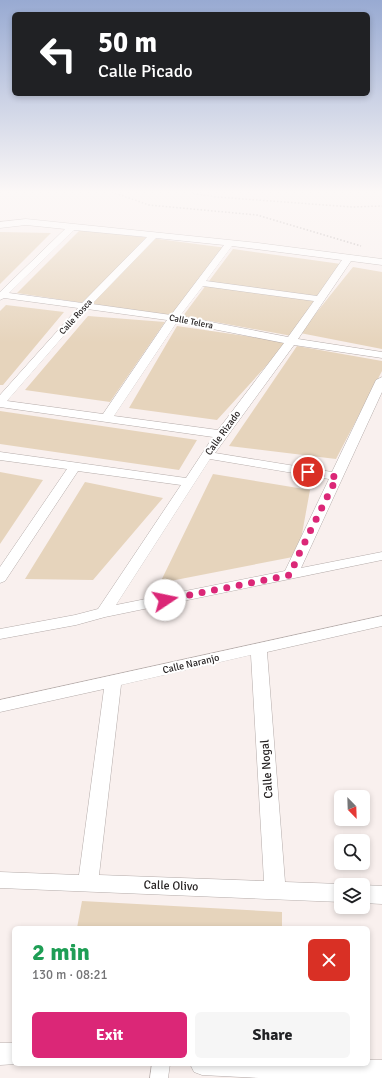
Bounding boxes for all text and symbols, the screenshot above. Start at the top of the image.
text: 50 m [98,26,157,60]
icon: left [32,28,84,80]
text: Calle Picado [98,60,193,82]
street label: Calle Rosca [57,297,95,337]
street label: Calle Telera [168,312,214,332]
street label: Calle Rizado [203,408,243,458]
pin [291,455,325,489]
icon: arrive [297,461,319,483]
position arrow [144,579,186,621]
street label: Calle Naranjo [161,652,221,676]
street label: Calle Nogal [257,739,277,799]
north arrow [334,790,370,826]
map controls [334,790,370,914]
button: search [334,834,370,870]
street label: Calle Olivo [143,878,199,894]
button: layers [334,878,370,914]
text: 2 min [32,937,90,967]
button: close [308,939,350,981]
text: 130 m · 08:21 [32,967,108,983]
button: Exit [32,1012,187,1058]
button: Share [195,1012,350,1058]

